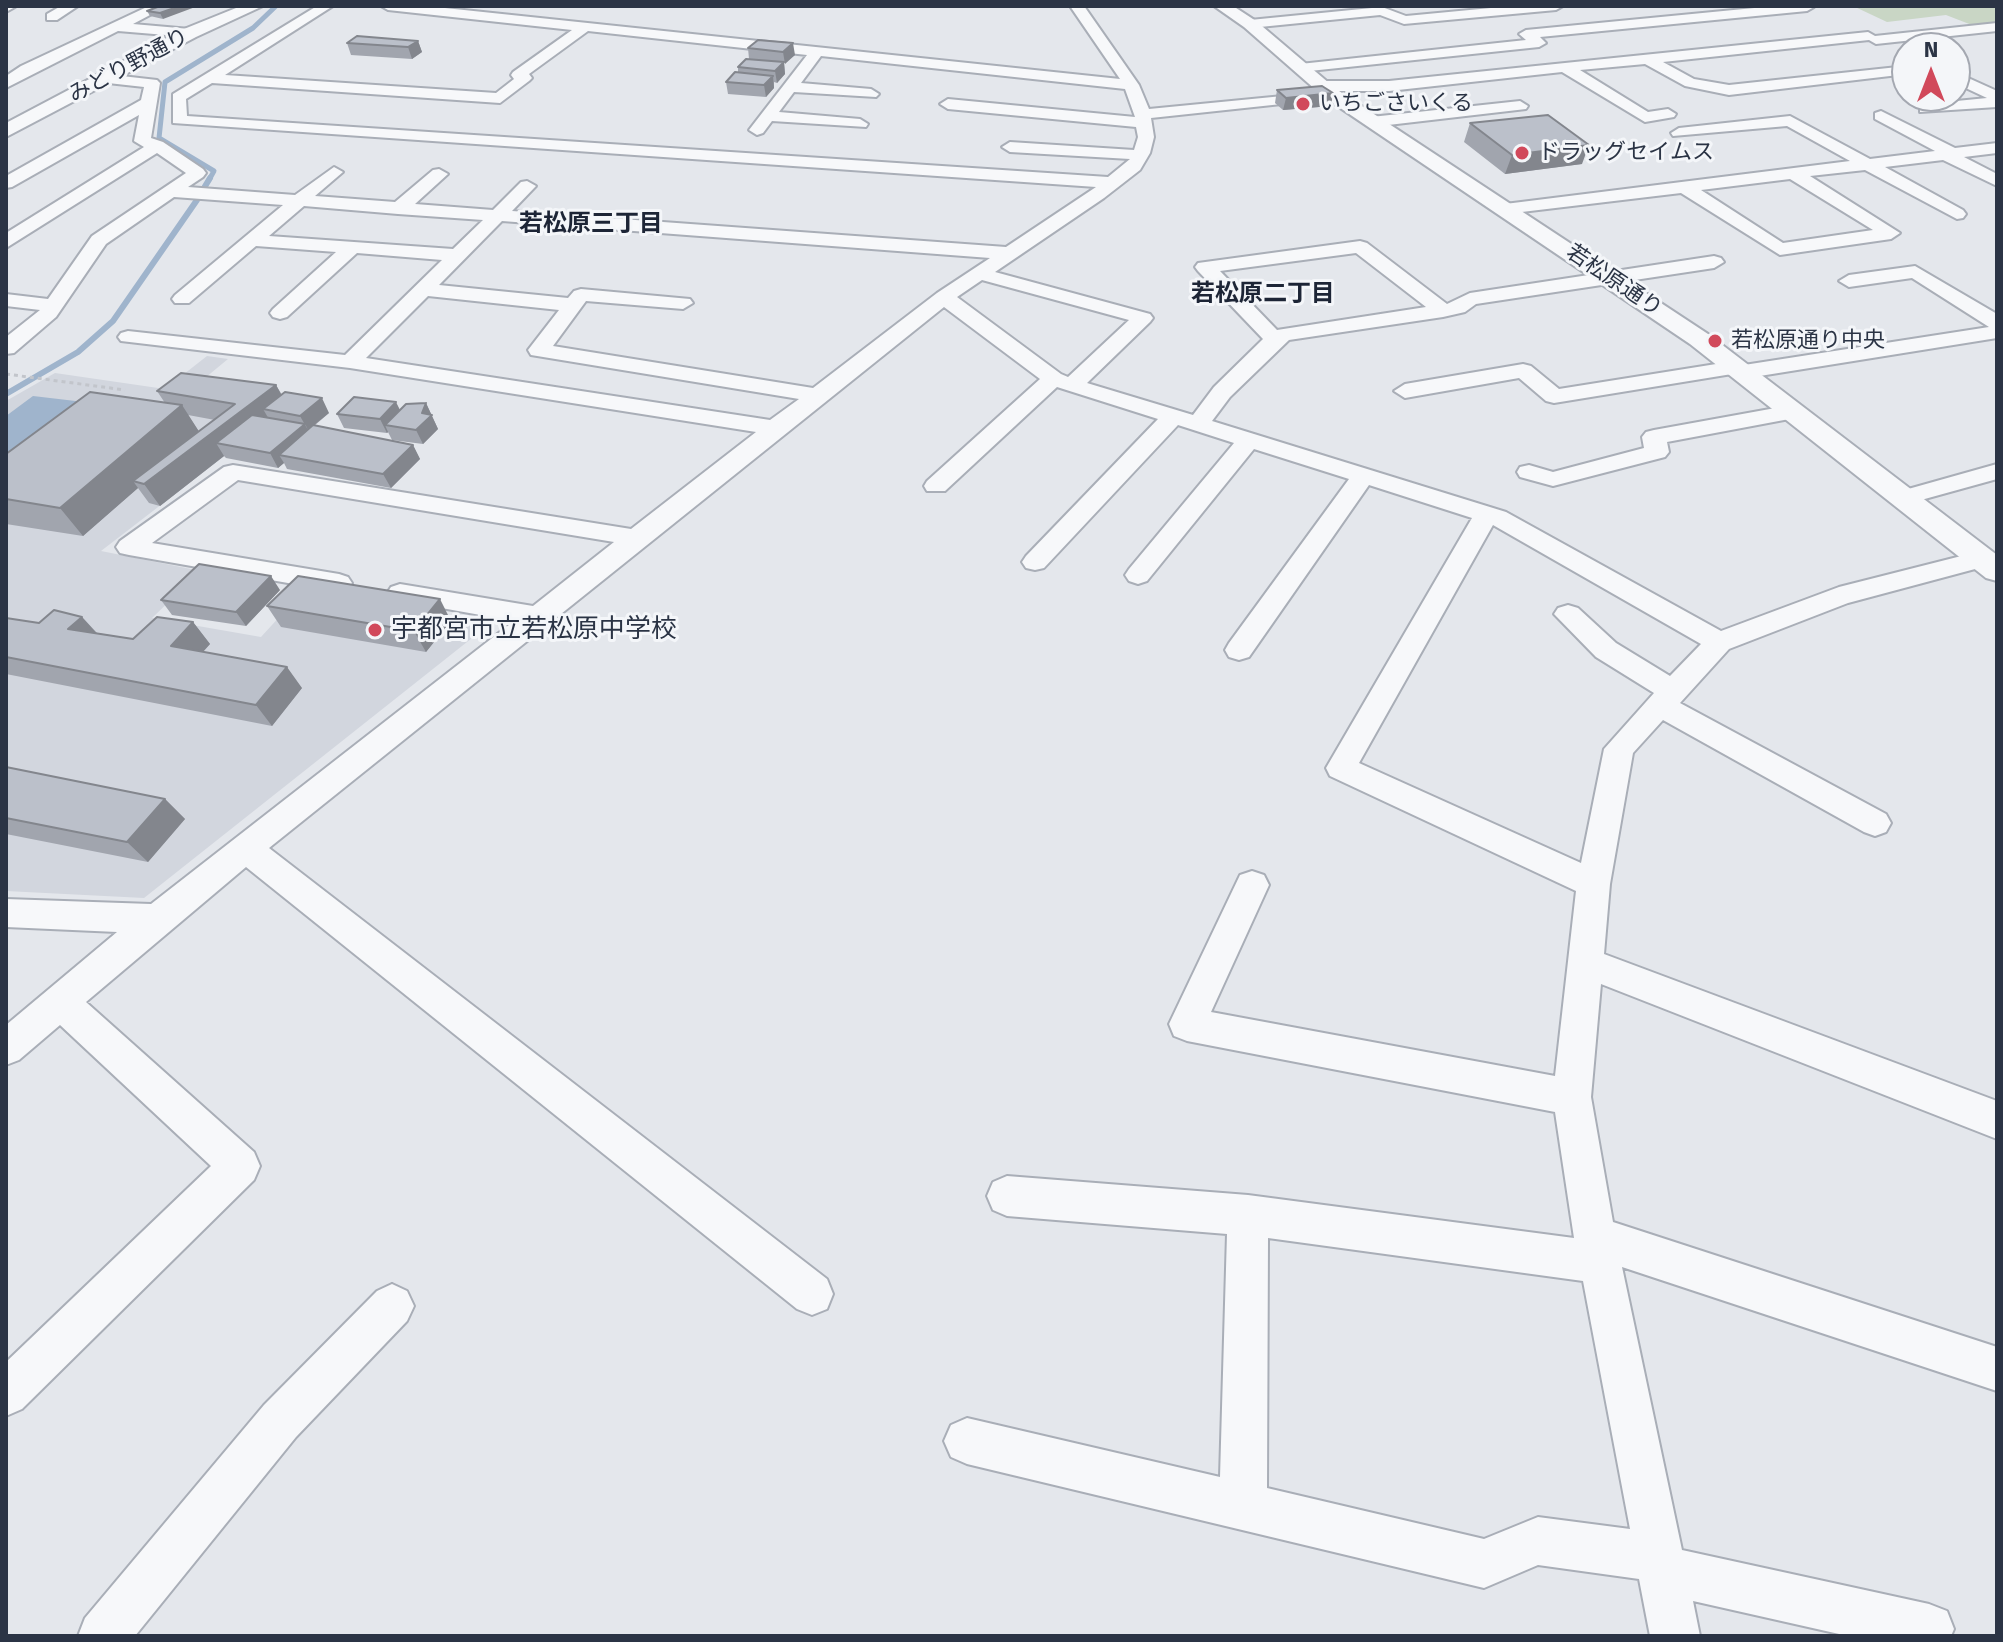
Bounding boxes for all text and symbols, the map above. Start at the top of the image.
street label: みどり野通り [65,23,193,109]
north arrow [1891,32,1971,112]
text: N [1924,36,1938,63]
place label: いちごさいくる [1319,91,1473,117]
marker: いちごさいくる [1294,95,1312,113]
place label: ドラッグセイムス [1538,140,1714,166]
marker: ドラッグセイムス [1513,144,1531,162]
district label: 若松原三丁目 [519,210,663,238]
street label: 若松原通り [1561,239,1667,323]
district label: 若松原二丁目 [1191,280,1335,308]
place label: 若松原通り中央 [1731,328,1885,354]
marker: 若松原通り中央 [1706,332,1724,350]
place label: 宇都宮市立若松原中学校 [391,614,677,646]
marker: 宇都宮市立若松原中学校 [366,621,384,639]

